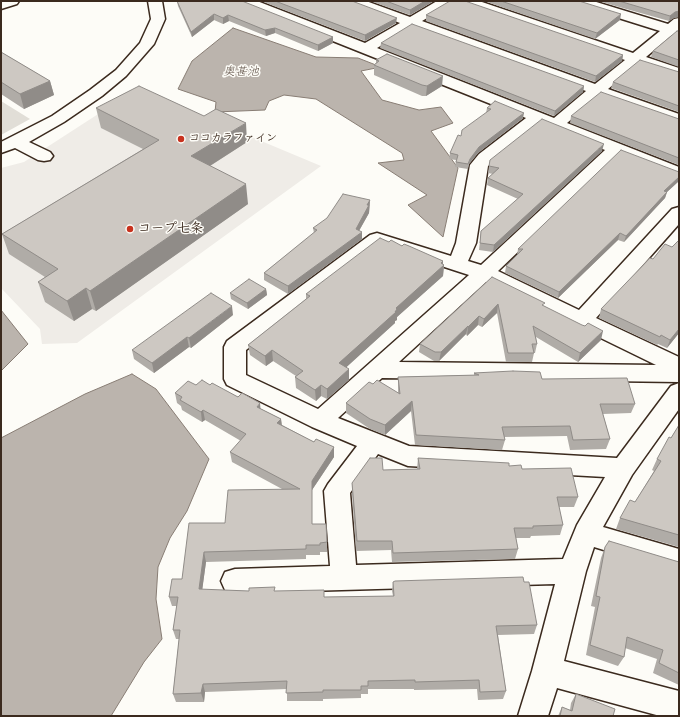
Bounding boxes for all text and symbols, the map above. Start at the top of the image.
water label: 奥甚池 [223,65,259,79]
place label: ココカラファイン [189,132,277,146]
marker: ココカラファイン [176,134,186,144]
place label: コープ七条 [138,221,203,237]
marker: コープ七条 [125,224,135,234]

